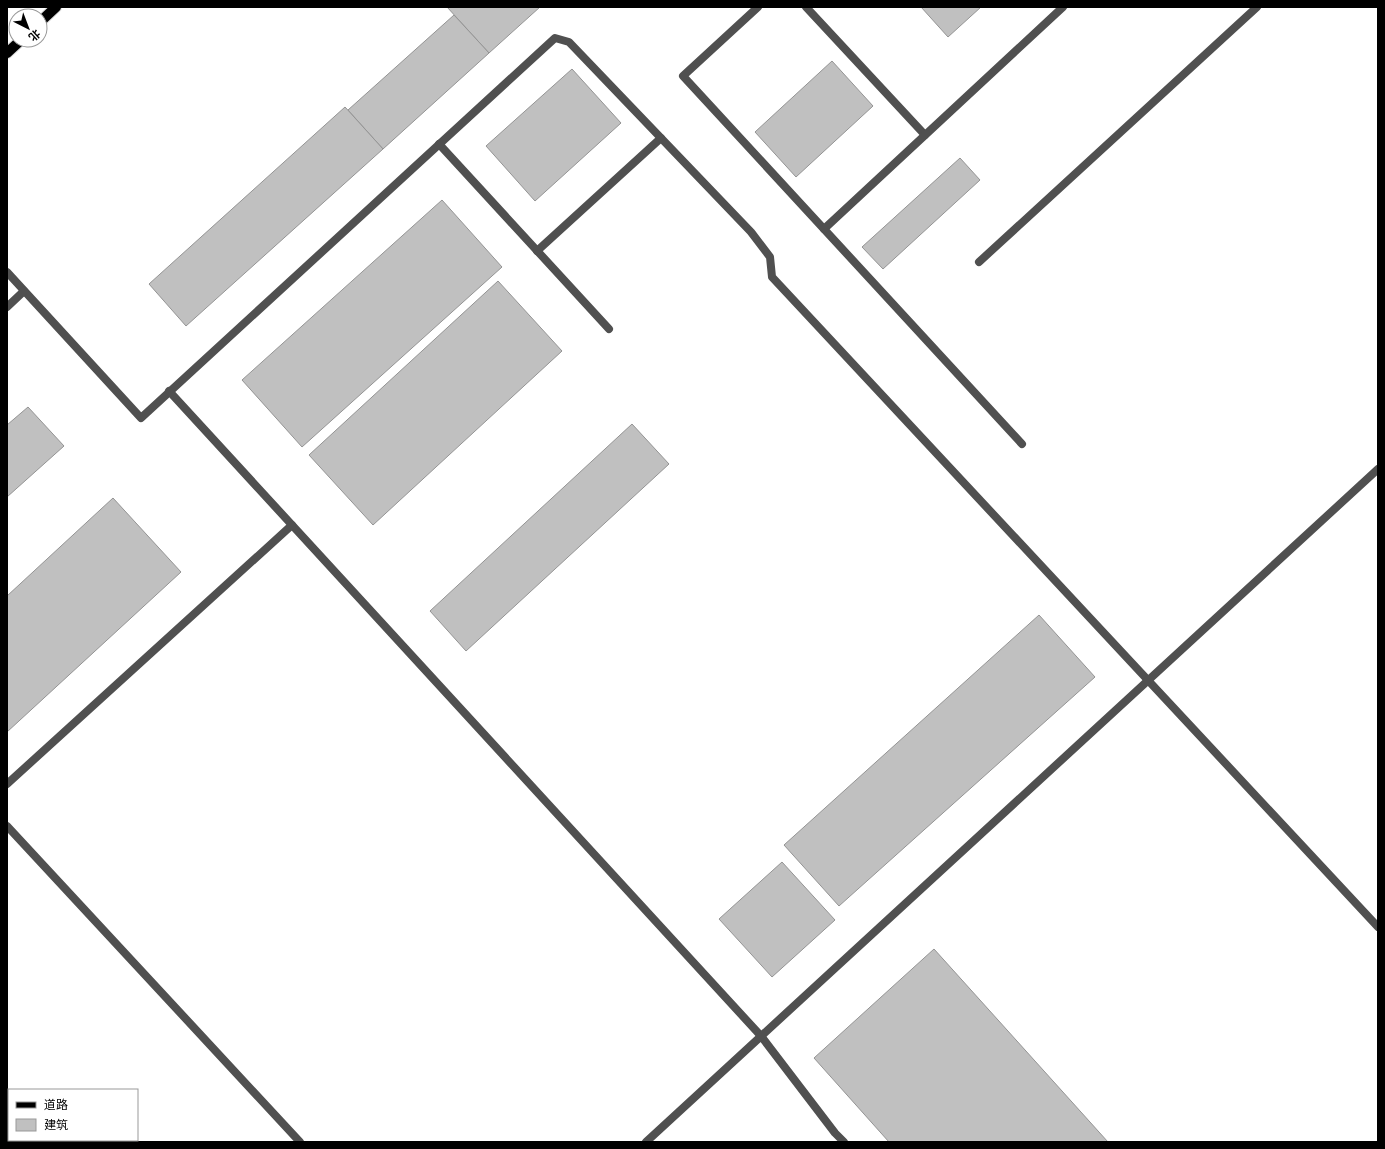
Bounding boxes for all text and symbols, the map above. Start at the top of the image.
north arrow [8,8,48,48]
text: 北 [26,27,43,44]
legend [8,1089,138,1141]
text: 道路 [44,1098,68,1112]
text: 建筑 [44,1118,68,1132]

